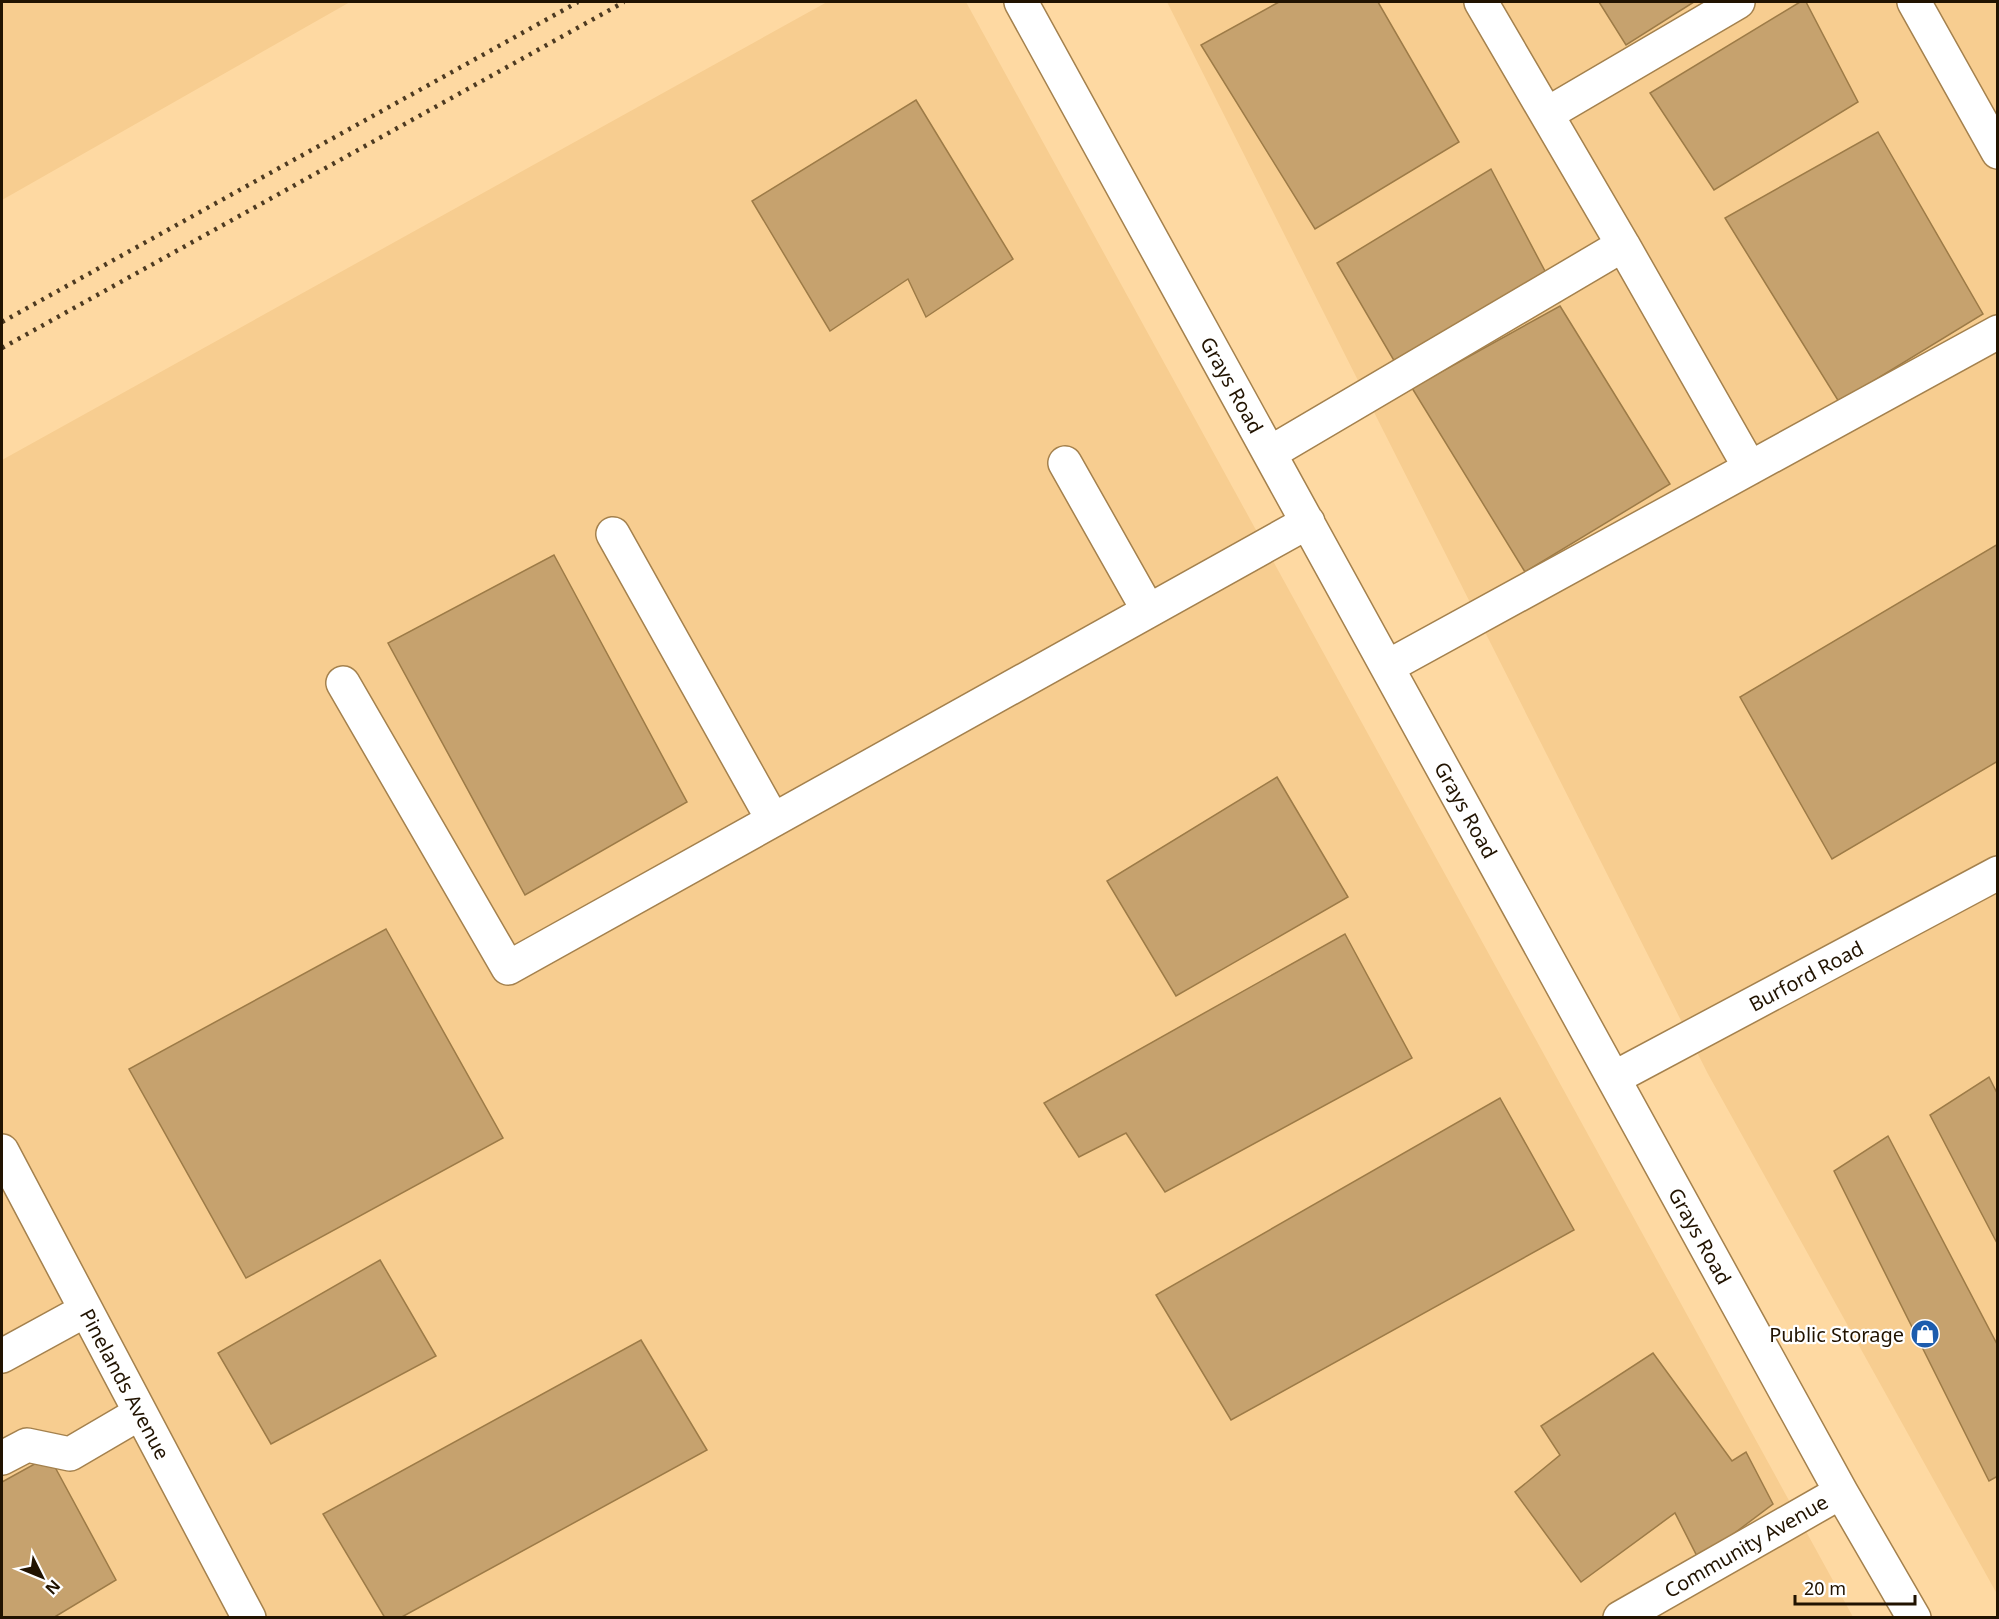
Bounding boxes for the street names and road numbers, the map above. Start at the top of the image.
street label: Grays Road [1194,332,1270,438]
street label: Grays Road [1428,757,1504,863]
street label: Burford Road [1744,934,1868,1018]
street label: Grays Road [1662,1183,1738,1289]
street label: Pinelands Avenue [74,1304,176,1464]
street label: Community Avenue [1659,1488,1833,1604]

